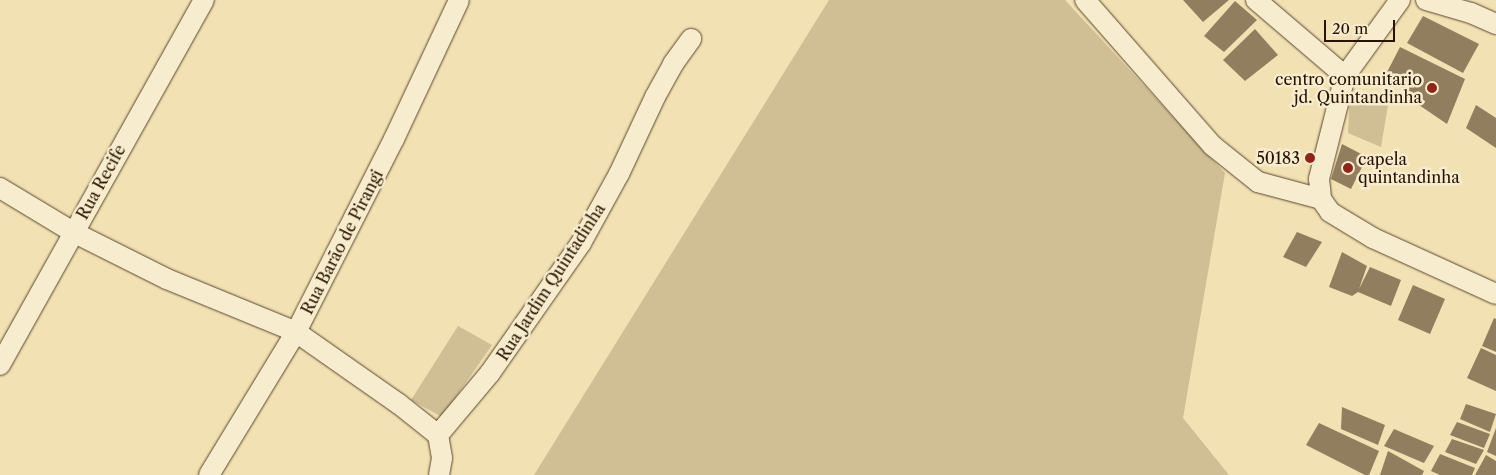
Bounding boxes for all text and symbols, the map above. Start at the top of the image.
scale bar [1326,10,1397,42]
text: 20 m [1332,19,1368,38]
place label: centro comunitario jd. Quintandinha [1275,69,1422,107]
marker: centro comunitario jd. Quintandinha [1426,82,1438,94]
street label: Rua Recife [73,141,129,223]
place label: 50183 [1256,148,1300,168]
place label: capela quintandinha [1358,149,1460,187]
marker: 50183 [1304,152,1316,164]
marker: capela quintandinha [1342,162,1354,174]
street label: Rua Barão de Pirangi [297,166,387,318]
street label: Rua Jardim Quintadinha [493,200,609,364]

